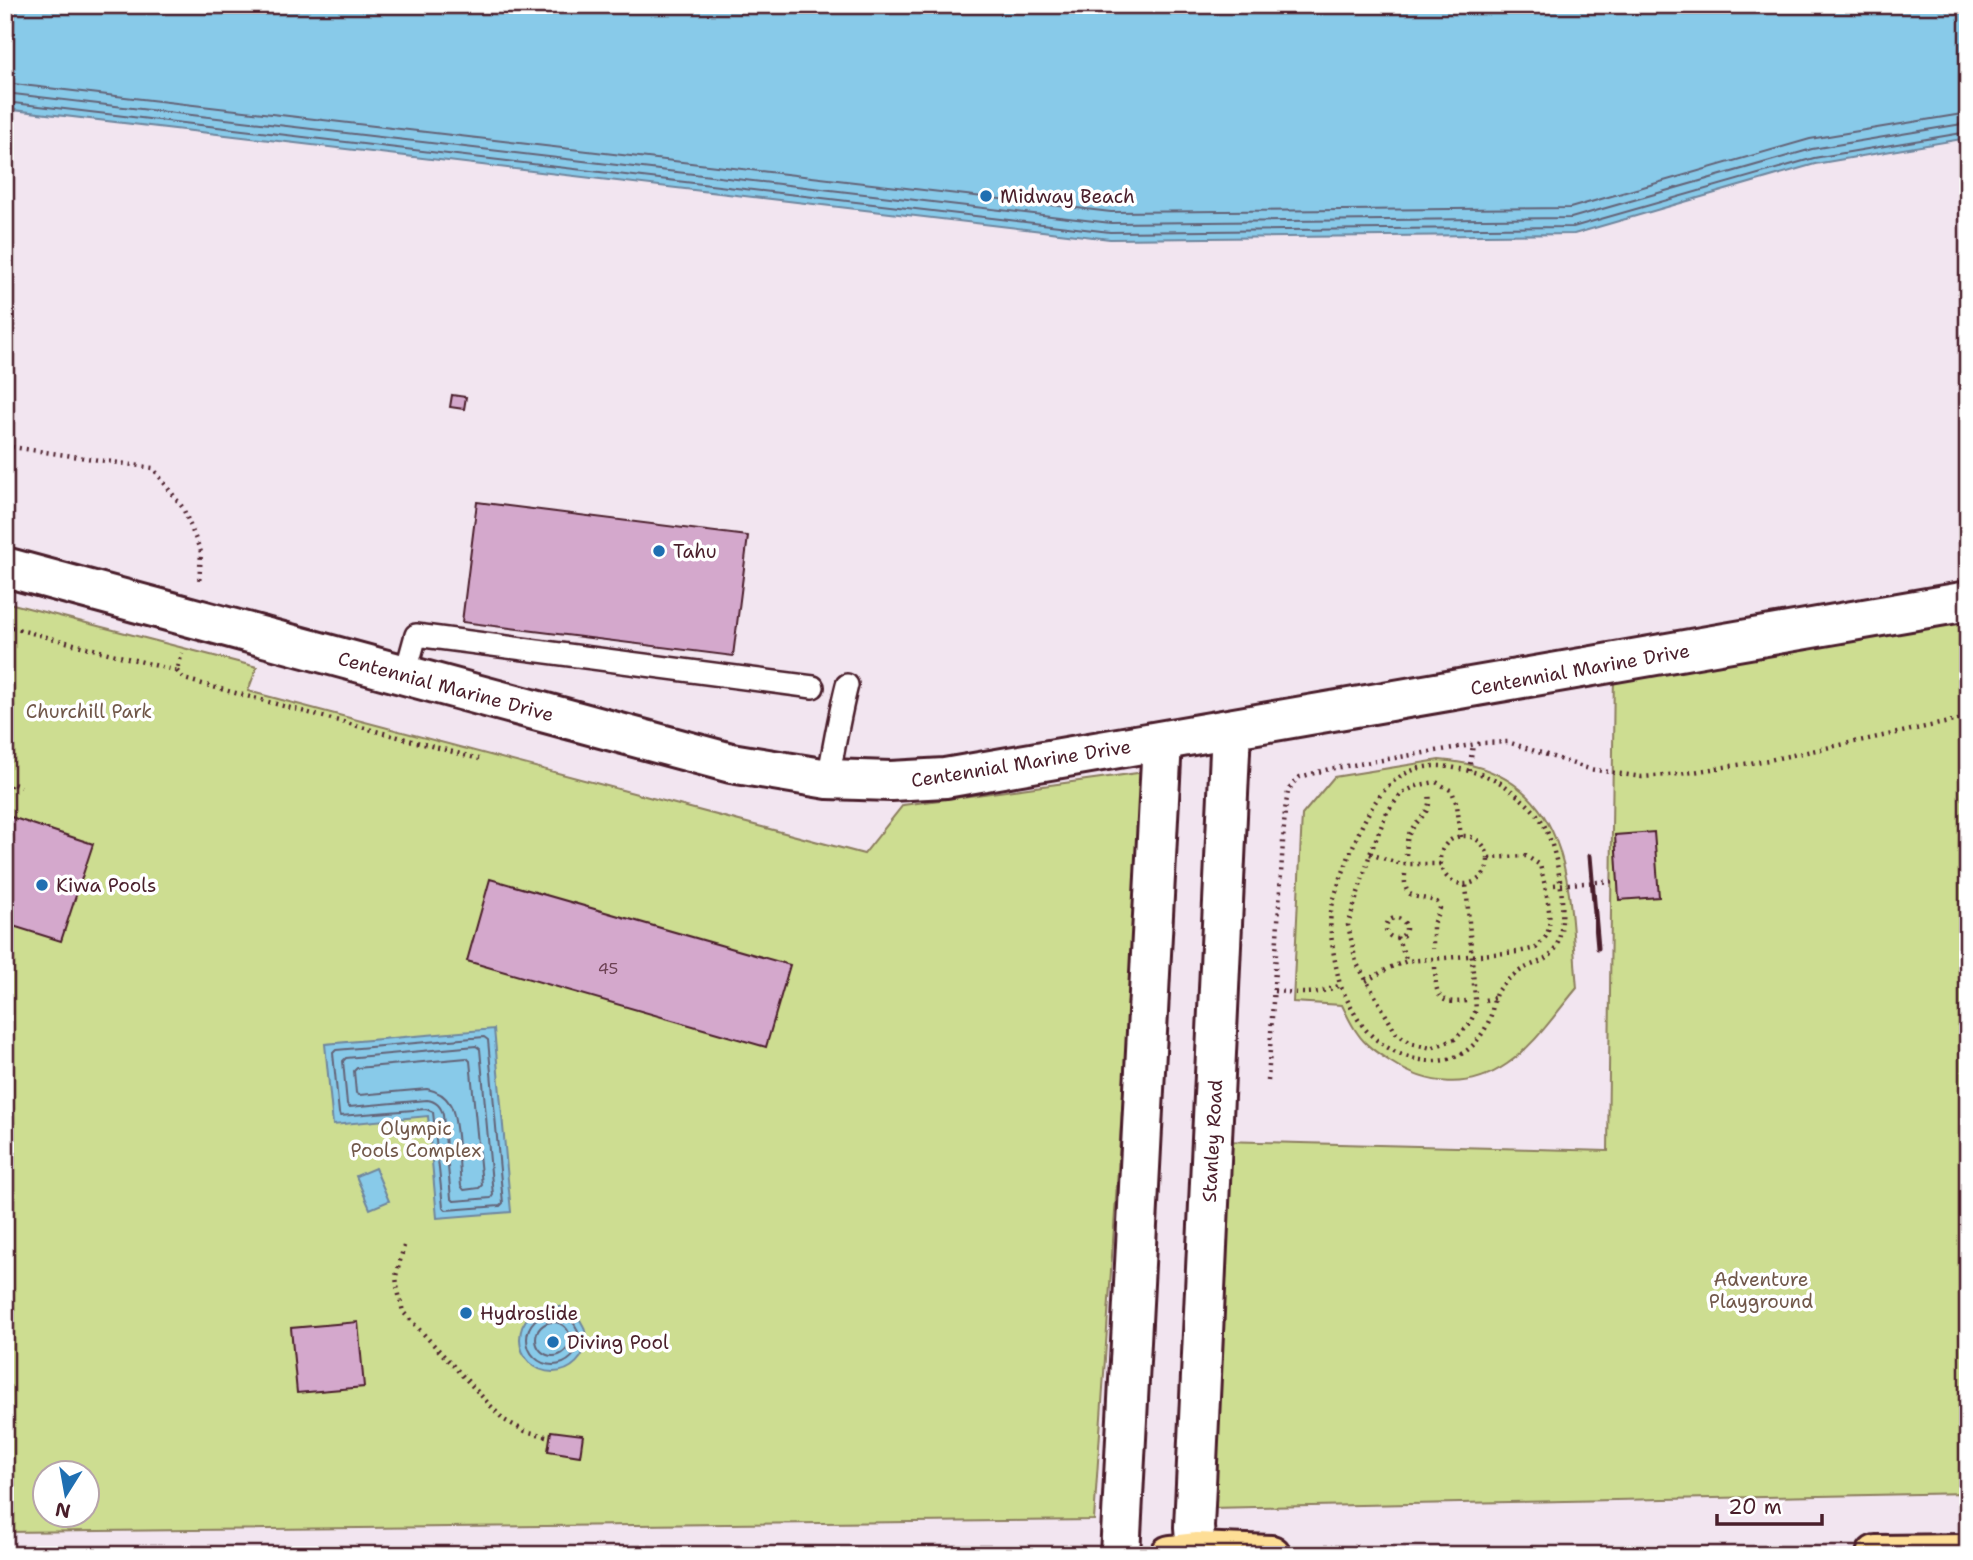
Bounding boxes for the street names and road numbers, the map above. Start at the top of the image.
street label: Centennial Marine Drive [1468,638,1692,701]
street label: Centennial Marine Drive [335,646,556,727]
street label: Centennial Marine Drive [909,734,1133,793]
street label: Stanley Road [1197,1079,1228,1203]

